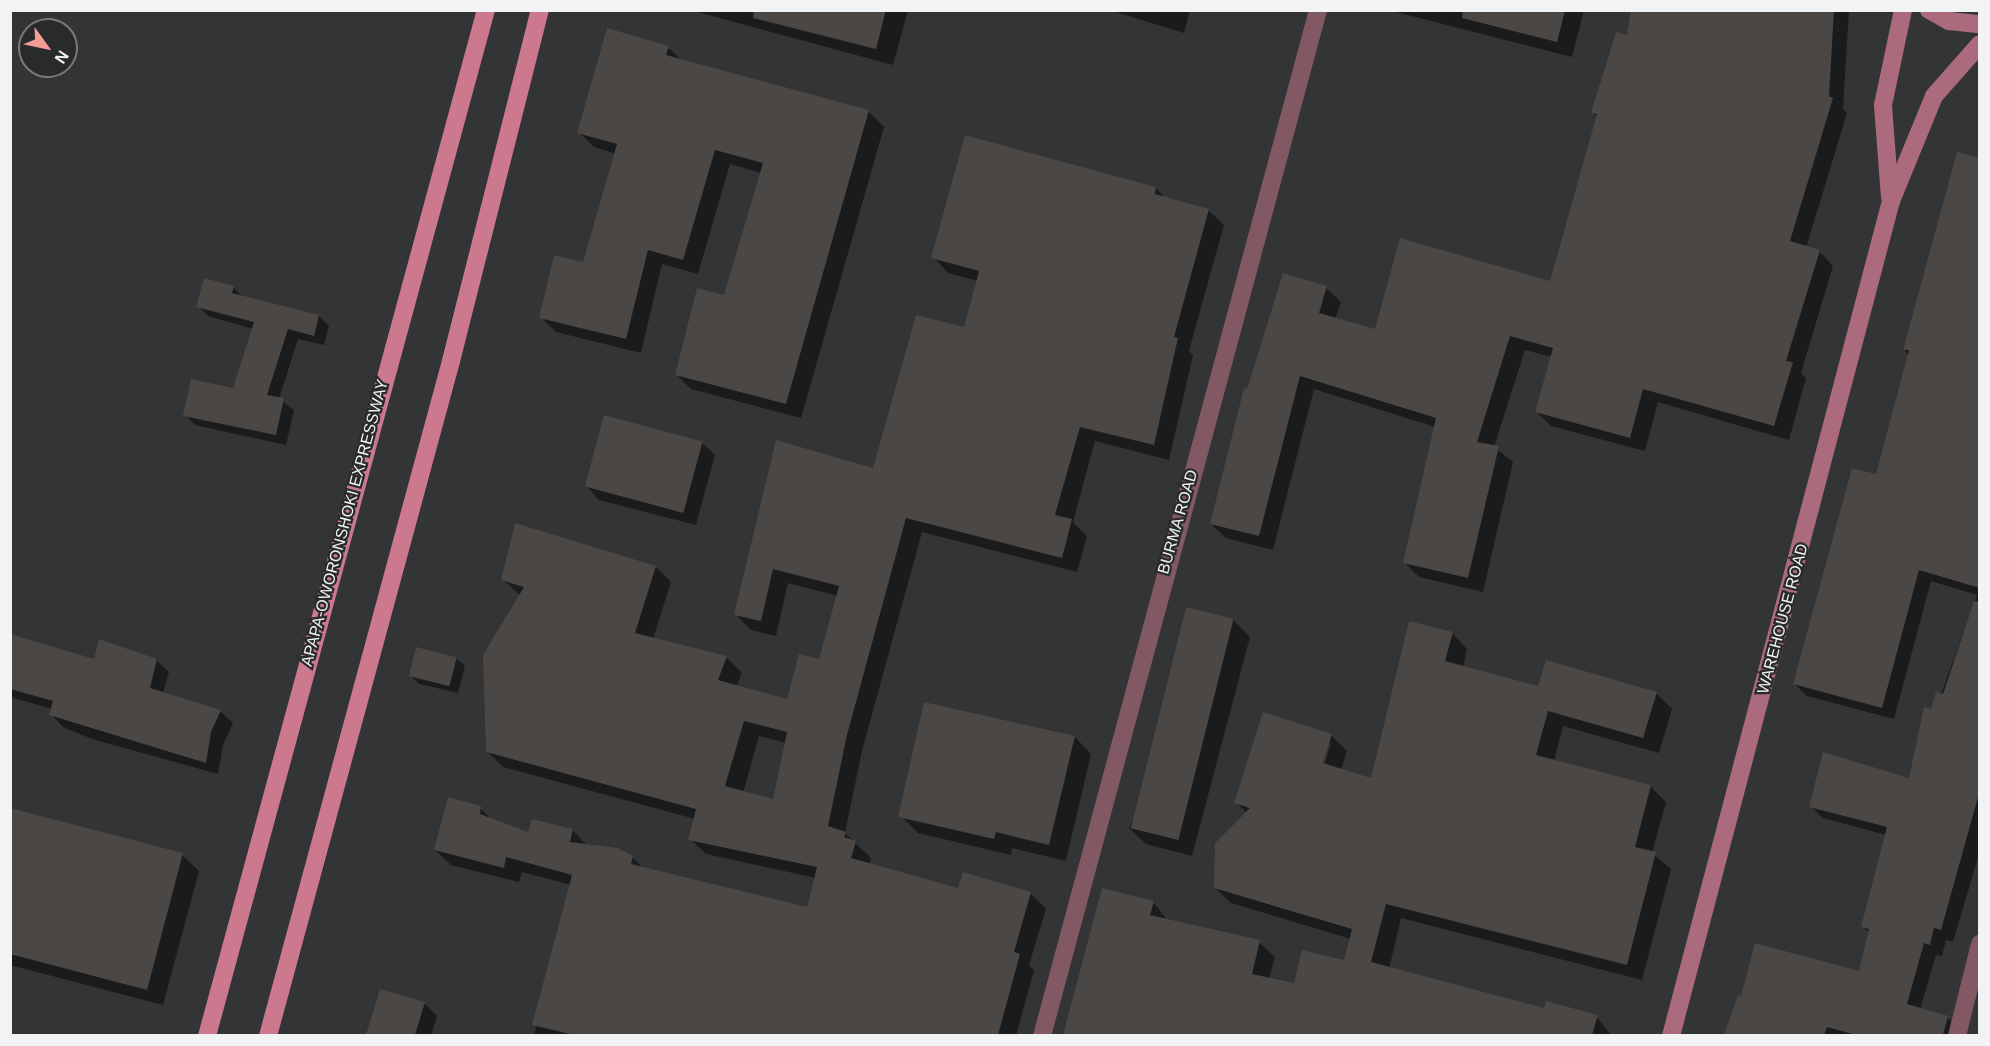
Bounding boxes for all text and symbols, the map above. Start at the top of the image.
north arrow [18,18,78,78]
text: N [52,48,72,66]
street label: APAPA-OWORONSHOKI EXPRESSWAY [297,377,393,669]
street label: BURMA ROAD [1154,467,1202,577]
street label: WAREHOUSE ROAD [1754,542,1812,696]

